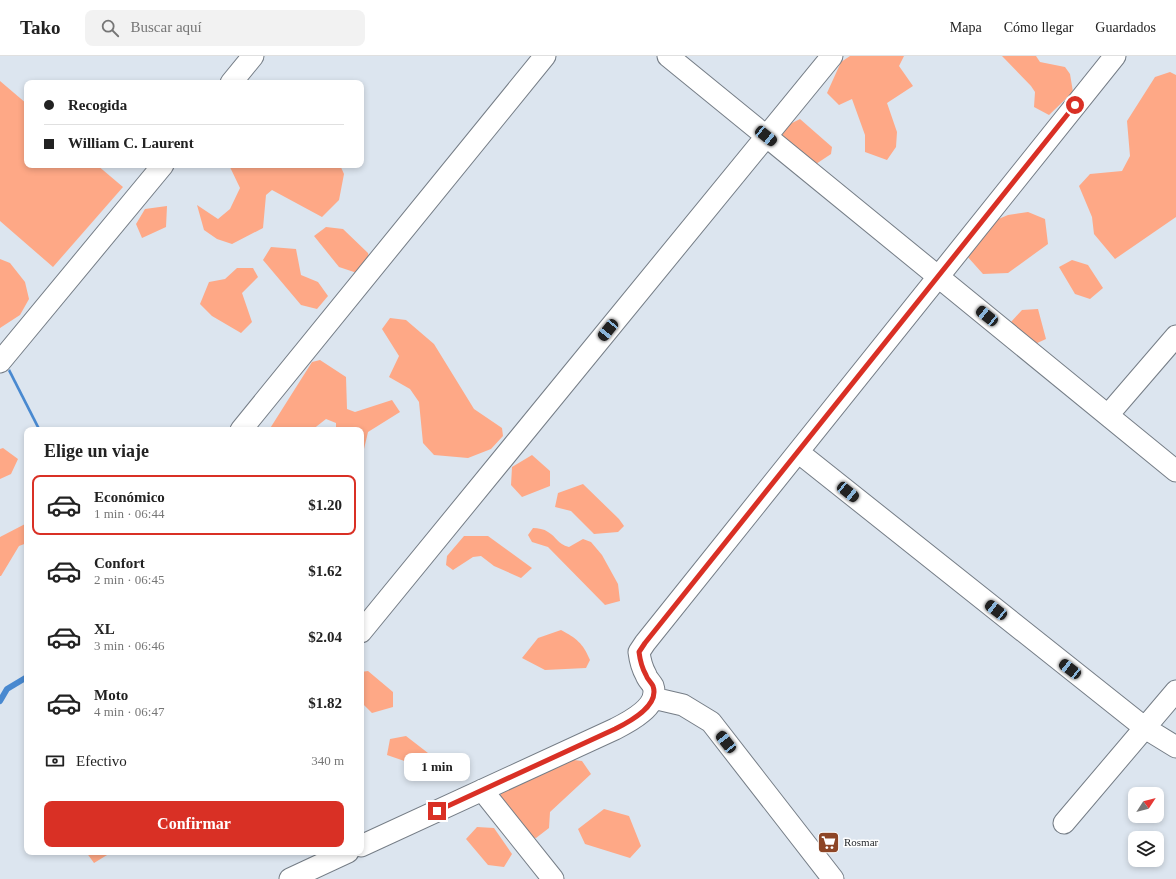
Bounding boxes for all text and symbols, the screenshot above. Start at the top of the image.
search box [85,10,365,46]
text: Tako [20,17,61,38]
icon: search [99,17,121,39]
text: Buscar aquí [131,19,202,35]
text: Mapa [950,20,982,35]
text: Cómo llegar [1004,20,1073,35]
text: Guardados [1095,20,1156,35]
route start [1066,96,1084,114]
text: Recogida [68,97,127,113]
car [753,124,779,148]
text: William C. Laurent [68,135,194,151]
car [974,304,1000,328]
car [596,317,620,343]
text: Elige un viaje [44,441,149,461]
car [835,480,861,504]
icon: car [46,487,82,523]
text: Económico [94,489,165,505]
text: $1.20 [308,497,342,513]
text: 1 min · 06:44 [94,506,164,521]
icon: car [46,553,82,589]
text: Confort [94,555,145,571]
text: $1.62 [308,563,342,579]
text: 2 min · 06:45 [94,572,164,587]
car [983,598,1009,622]
icon: car [46,619,82,655]
text: XL [94,621,115,637]
text: $2.04 [308,629,342,645]
text: 3 min · 06:46 [94,638,164,653]
car [1057,657,1083,681]
icon: car [46,685,82,721]
text: Moto [94,687,128,703]
text: $1.82 [308,695,342,711]
text: 4 min · 06:47 [94,704,164,719]
car [714,729,738,755]
icon: cash [44,750,66,772]
text: Efectivo [76,753,127,769]
text: 340 m [311,753,344,768]
callout: 1 min [404,753,470,781]
text: 1 min [421,759,453,774]
north arrow [1128,787,1164,823]
map controls [1128,787,1164,867]
button: Confirmar [44,801,344,847]
route end [428,802,446,820]
supermarket icon: Rosmar [816,829,842,855]
button: layers [1128,831,1164,867]
place label: Rosmar [844,836,879,848]

